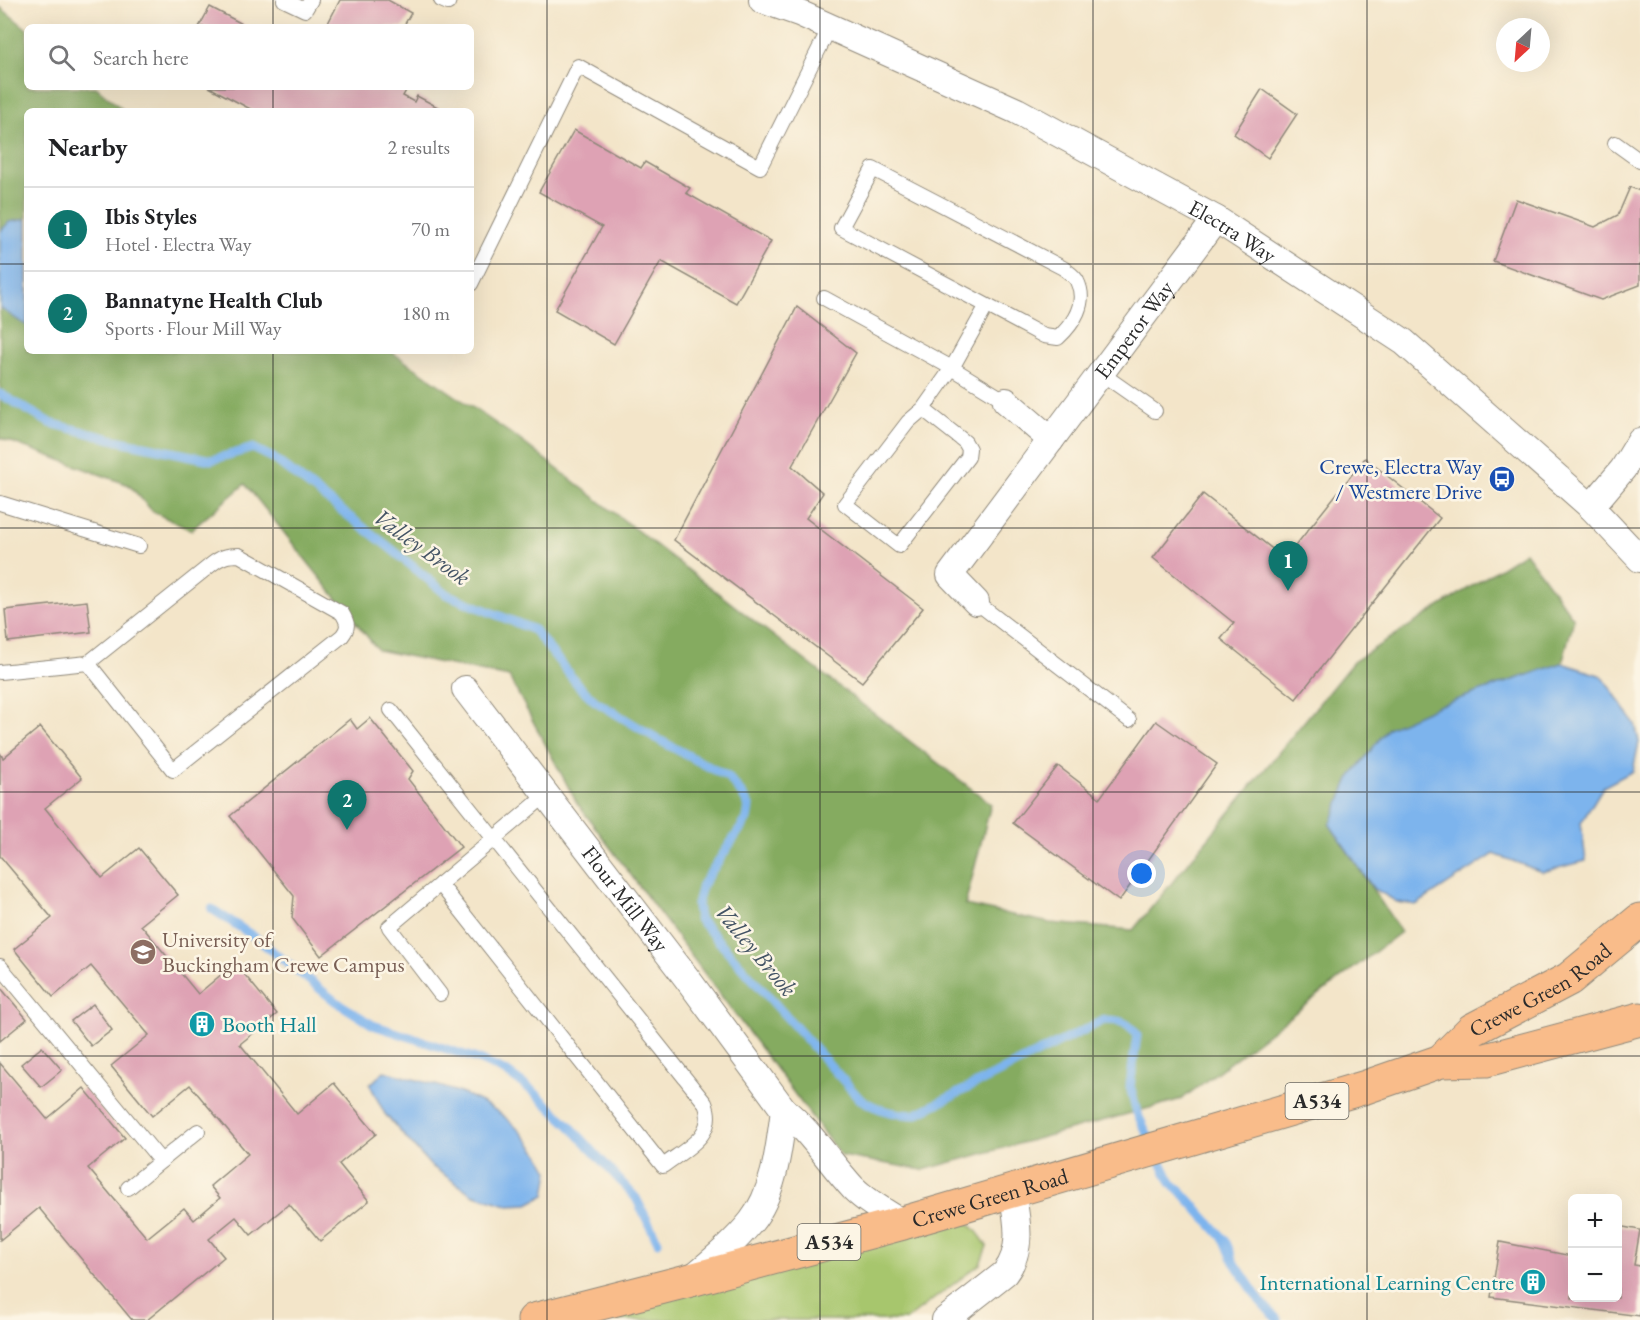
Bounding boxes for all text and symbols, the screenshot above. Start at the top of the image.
north arrow [1496,18,1550,72]
search box [24,24,474,90]
icon: search [45,41,78,74]
text: Search here [93,43,188,72]
text: Nearby [48,130,128,164]
text: 2 results [387,134,450,160]
street label: Electra Way [1183,193,1282,270]
text: Ibis Styles [105,202,197,231]
text: 1 [62,216,73,242]
text: 70 m [411,216,450,242]
text: Hotel · Electra Way [105,231,252,257]
street label: Emperor Way [1088,274,1180,385]
text: Bannatyne Health Club [105,286,322,315]
text: 2 [62,300,73,326]
text: 180 m [402,300,450,326]
text: Sports · Flour Mill Way [105,315,282,341]
place label: Crewe, Electra Way / Westmere Drive [1319,452,1482,506]
bus stop icon: Crewe, Electra Way / Westmere Drive [1487,464,1517,494]
water label: Valley Brook [368,501,477,592]
pin: 1 [1268,542,1308,591]
pin: 2 [328,780,366,830]
street label: Flour Mill Way [575,839,676,958]
your location [1127,859,1156,888]
water label: Valley Brook [709,897,804,1003]
place label: University of Buckingham Crewe Campus [162,925,405,979]
street label: Crewe Green Road [1464,935,1618,1044]
school or university icon: University of Buckingham Crewe Campus [128,937,158,967]
building icon: Booth Hall [187,1009,217,1039]
place label: Booth Hall [222,1010,317,1039]
road number: A534 [1286,1083,1348,1119]
street label: Crewe Green Road [908,1161,1072,1235]
map controls [1568,1194,1622,1302]
button: + [1568,1194,1622,1248]
road number: A534 [798,1224,860,1260]
button: − [1568,1248,1622,1302]
building icon: International Learning Centre [1518,1267,1548,1297]
place label: International Learning Centre [1260,1268,1514,1297]

